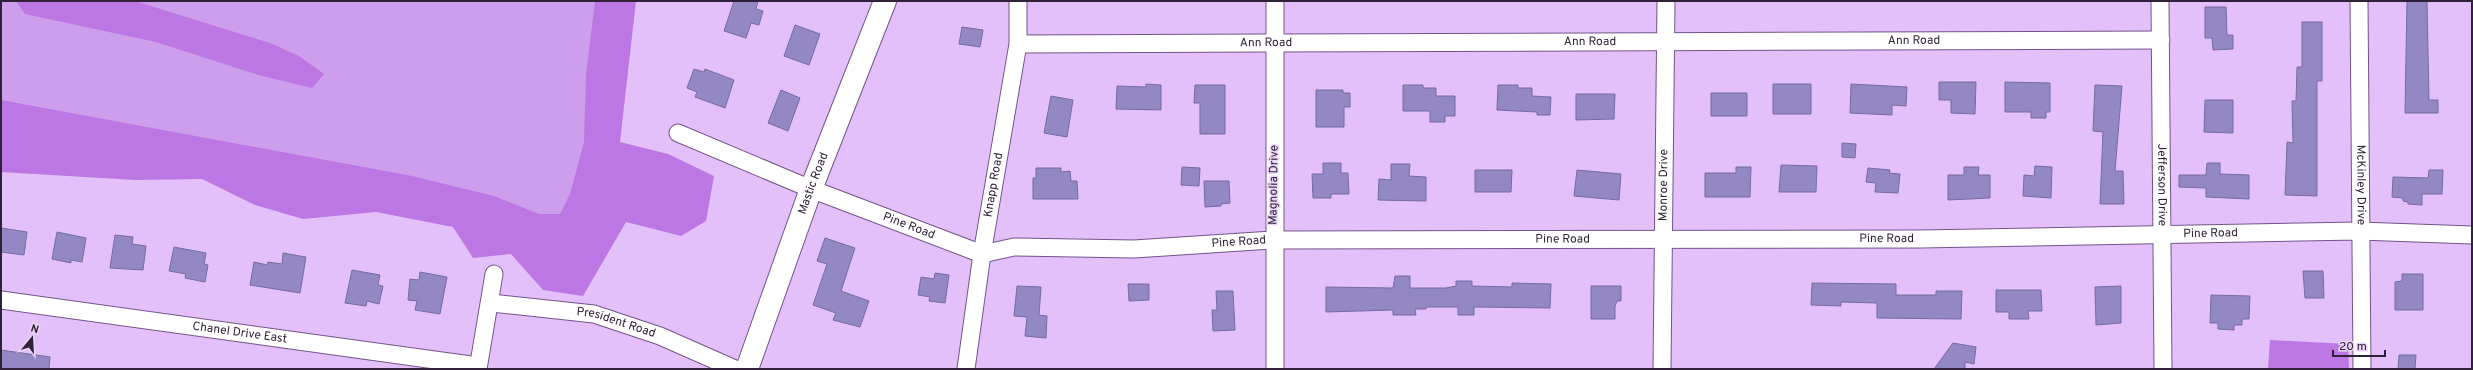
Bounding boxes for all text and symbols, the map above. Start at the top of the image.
street label: Ann Road [1888,33,1940,49]
street label: Ann Road [1564,34,1616,50]
street label: Ann Road [1240,35,1292,51]
street label: Jefferson Drive [2153,144,2170,226]
street label: Magnolia Drive [1265,145,1283,225]
street label: McKinley Drive [2352,145,2369,225]
street label: Monroe Drive [1656,149,1672,221]
street label: Mastic Road [795,150,833,217]
street label: Knapp Road [980,152,1007,219]
street label: Pine Road [880,209,937,243]
street label: Pine Road [2183,225,2238,242]
street label: Pine Road [1859,231,1914,247]
street label: Pine Road [1211,232,1267,252]
street label: Pine Road [1535,232,1590,248]
street label: President Road [576,304,658,342]
north arrow [12,318,52,358]
street label: Chanel Drive East [191,319,288,347]
text: N [29,322,41,337]
scale bar [2333,332,2385,358]
text: 20 m [2339,339,2367,355]

